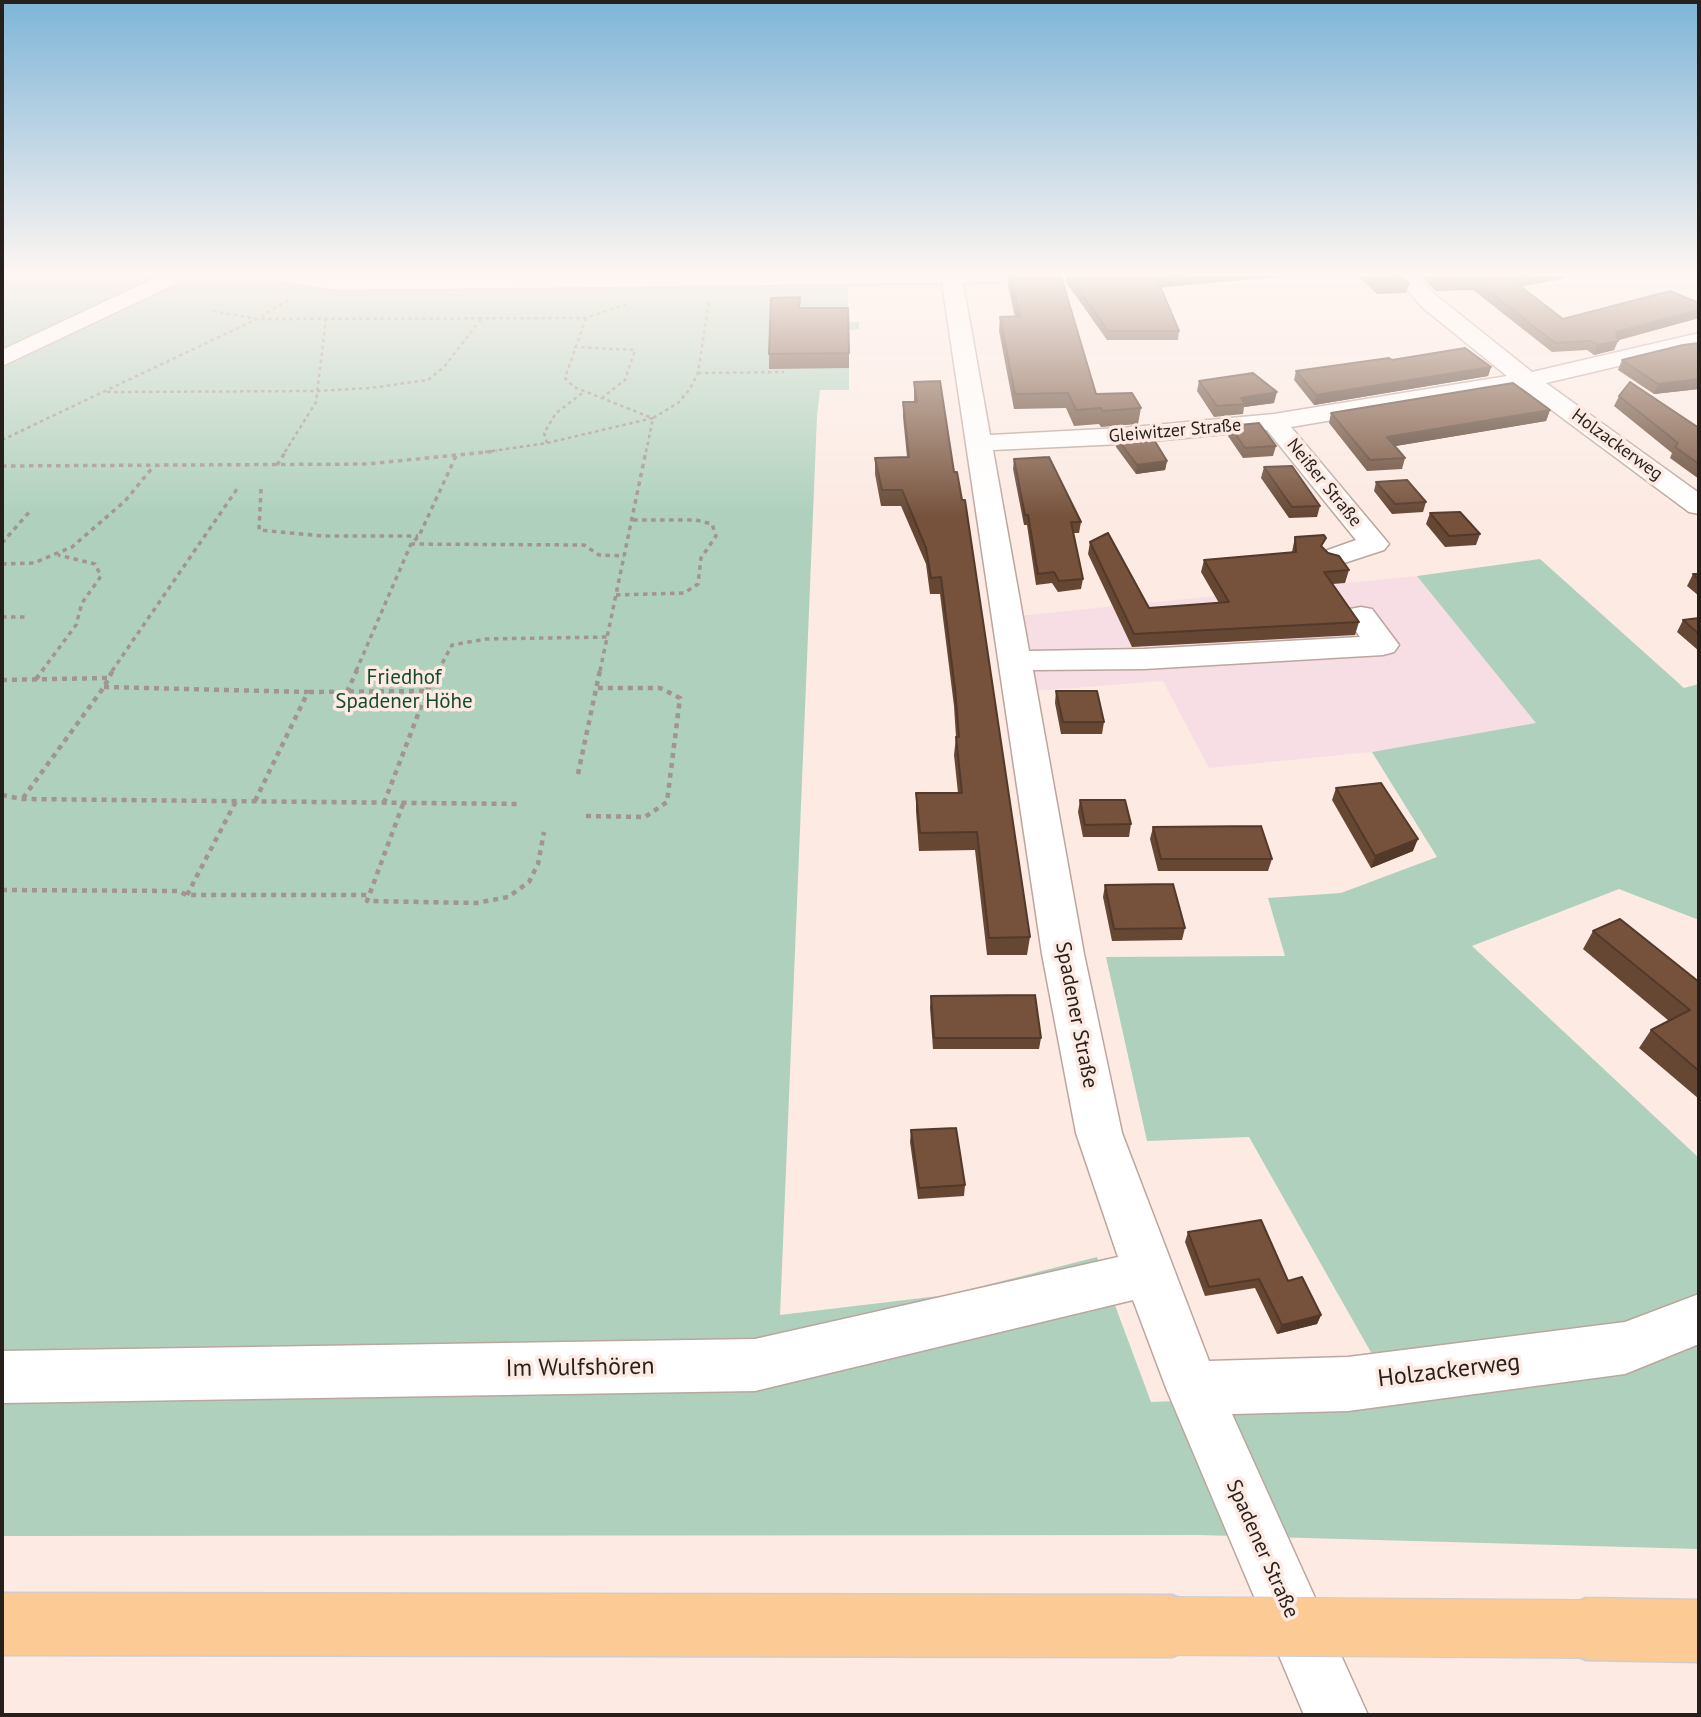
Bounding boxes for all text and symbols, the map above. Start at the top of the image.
street label: Holzackerweg [1567,405,1667,485]
street label: Gleiwitzer Straße [1108,414,1242,448]
street label: Neißer Straße [1282,435,1366,531]
park label: Friedhof Spadener Höhe [335,665,473,715]
street label: Spadener Straße [1049,940,1103,1090]
street label: Holzackerweg [1376,1348,1522,1394]
street label: Im Wulfshören [505,1352,655,1384]
street label: Spadener Straße [1220,1476,1304,1622]

